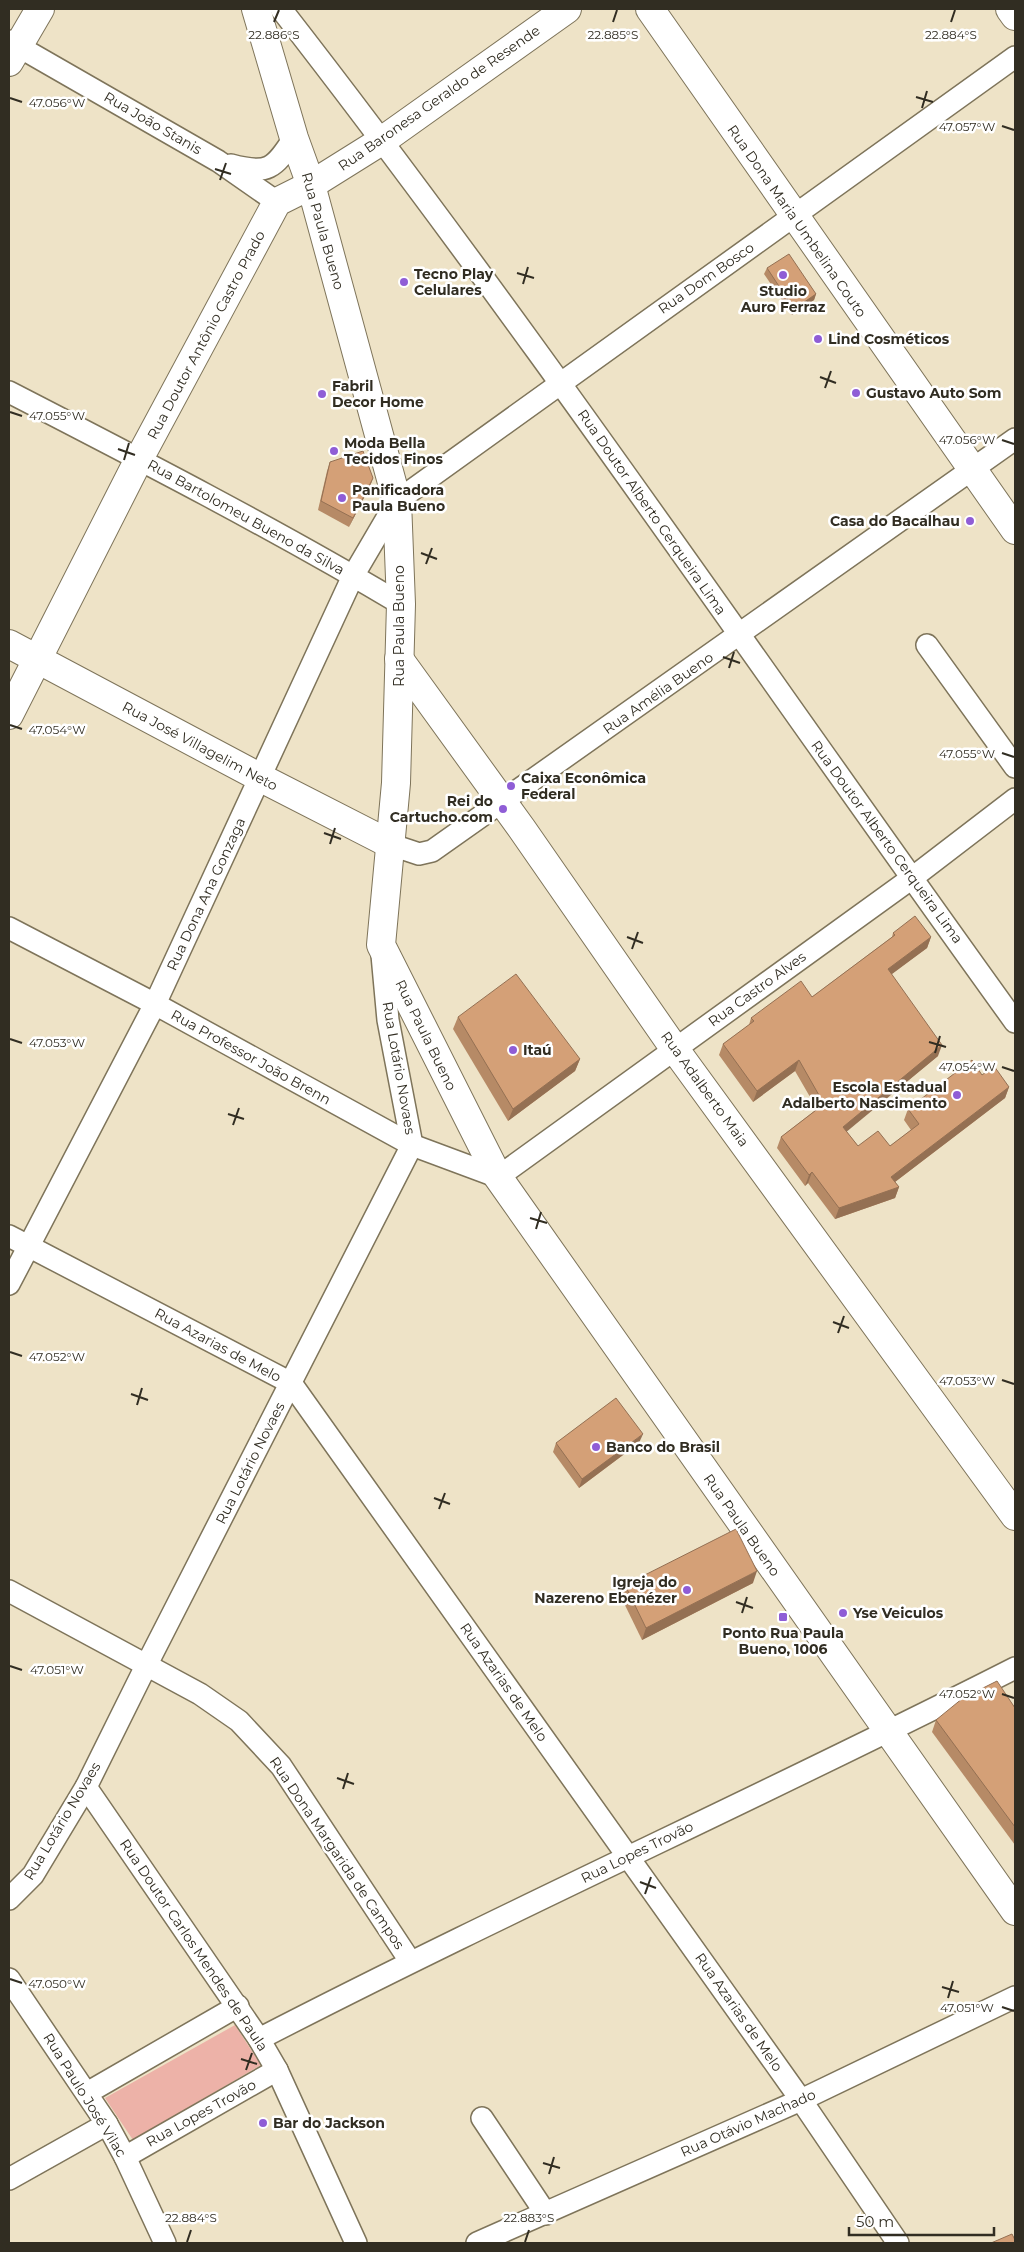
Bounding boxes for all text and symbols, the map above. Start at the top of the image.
street label: Rua Baronesa Geraldo de Resende [335,21,543,175]
text: 22.886°S [248,27,300,42]
text: 22.885°S [588,27,639,42]
text: 22.884°S [925,27,977,42]
street label: Rua João Stanis [101,88,205,158]
text: 47.056°W [29,95,85,110]
text: 47.057°W [939,119,995,134]
street label: Rua Dona Maria Umbelina Couto [723,121,871,321]
street label: Rua Paula Bueno [298,170,348,292]
street label: Rua Doutor Antônio Castro Prado [143,227,269,442]
street label: Rua Dom Bosco [655,238,758,318]
place label: Tecno Play Celulares [414,265,494,299]
marker: Studio Auro Ferraz [777,269,789,281]
marker: Tecno Play Celulares [398,276,410,288]
place label: Studio Auro Ferraz [740,282,826,316]
place label: Lind Cosméticos [828,330,950,348]
marker: Lind Cosméticos [812,333,824,345]
place label: Fabril Decor Home [332,377,424,411]
place label: Gustavo Auto Som [866,384,1001,402]
marker: Gustavo Auto Som [850,387,862,399]
marker: Fabril Decor Home [316,388,328,400]
street label: Rua Doutor Alberto Cerqueira Lima [574,406,730,618]
text: 47.055°W [29,408,85,423]
text: 47.056°W [939,432,995,447]
place label: Moda Bella Tecidos Finos [344,434,443,468]
marker: Moda Bella Tecidos Finos [328,445,340,457]
street label: Rua Bartolomeu Bueno da Silva [144,455,348,579]
place label: Panificadora Paula Bueno [352,481,445,515]
marker: Panificadora Paula Bueno [336,492,348,504]
place label: Casa do Bacalhau [830,512,960,530]
marker: Casa do Bacalhau [964,515,976,527]
street label: Rua Paula Bueno [390,565,408,687]
street label: Rua Amélia Bueno [599,648,717,738]
street label: Rua José Villagelim Neto [119,697,281,795]
text: 47.054°W [28,722,86,737]
street label: Rua Doutor Alberto Cerqueira Lima [807,737,967,947]
text: 47.055°W [939,746,995,761]
place label: Caixa Econômica Federal [521,769,646,803]
marker: Caixa Econômica Federal [505,780,517,792]
place label: Rei do Cartucho.com [390,792,493,826]
marker: Rei do Cartucho.com [497,803,509,815]
street label: Rua Dona Ana Gonzaga [163,815,249,973]
street label: Rua Castro Alves [705,947,810,1030]
street label: Rua Paula Bueno [391,977,461,1094]
street label: Rua Lotário Novaes [378,1000,420,1136]
street label: Rua Professor João Brenn [168,1005,334,1109]
street label: Rua Adalberto Maia [657,1028,753,1150]
text: 47.053°W [29,1035,85,1050]
place label: Itaú [523,1041,552,1059]
marker: Itaú [507,1044,519,1056]
text: 47.054°W [938,1059,996,1074]
place label: Escola Estadual Adalberto Nascimento [781,1078,947,1112]
marker: Escola Estadual Adalberto Nascimento [951,1089,963,1101]
street label: Rua Azarias de Melo [152,1304,285,1386]
text: 47.052°W [29,1349,85,1364]
text: 47.053°W [939,1373,995,1388]
street label: Rua Lotário Novaes [211,1399,289,1527]
place label: Banco do Brasil [606,1438,720,1456]
marker: Banco do Brasil [590,1441,602,1453]
street label: Rua Paula Bueno [700,1470,784,1580]
place label: Igreja do Nazereno Ebenézer [534,1573,677,1607]
marker: Igreja do Nazereno Ebenézer [681,1584,693,1596]
place label: Yse Veiculos [852,1604,944,1622]
marker: Yse Veiculos [837,1607,849,1619]
marker: Ponto Rua Paula Bueno, 1006 [777,1611,789,1623]
street label: Rua Azarias de Melo [456,1619,552,1745]
place label: Ponto Rua Paula Bueno, 1006 [722,1624,844,1658]
text: 47.051°W [30,1662,84,1677]
text: 47.052°W [939,1686,995,1701]
street label: Rua Dona Margarida de Campos [266,1753,408,1953]
street label: Rua Lotário Novaes [20,1759,104,1883]
street label: Rua Lopes Trovão [578,1817,696,1887]
street label: Rua Doutor Carlos Mendes de Paula [116,1835,272,2055]
street label: Rua Azarias de Melo [691,1949,787,2075]
text: 47.050°W [28,1976,86,1991]
text: 47.051°W [940,2000,994,2015]
street label: Rua Paulo José Vilac [39,2030,131,2161]
street label: Rua Lopes Trovão [143,2075,259,2151]
street label: Rua Otávio Machado [678,2085,819,2161]
place label: Bar do Jackson [273,2114,385,2132]
marker: Bar do Jackson [257,2117,269,2129]
scale bar [849,2204,994,2236]
text: 22.884°S [165,2210,217,2225]
text: 22.883°S [504,2210,554,2225]
text: 50 m [856,2212,894,2231]

